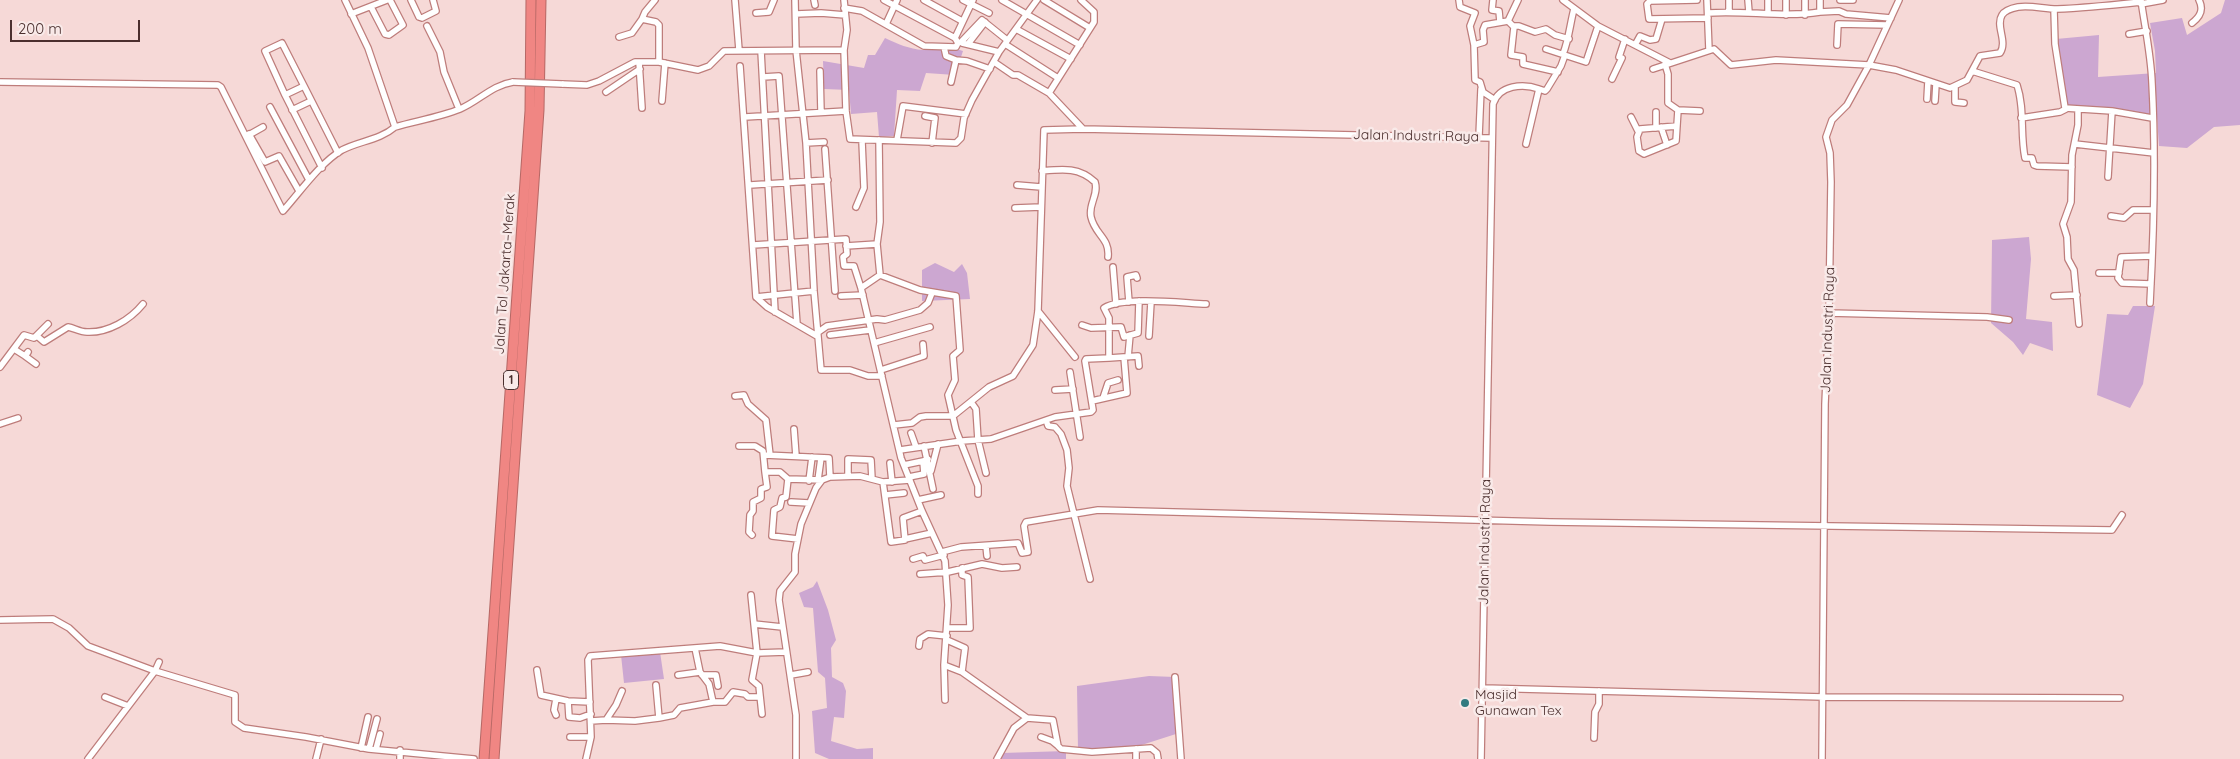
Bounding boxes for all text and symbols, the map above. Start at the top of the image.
scale bar [12,10,142,42]
text: 200 m [18,19,62,38]
street label: Jalan Industri Raya [1353,126,1479,146]
street label: Jalan Tol Jakarta–Merak [491,193,519,355]
street label: Jalan Industri Raya [1817,267,1839,393]
road number: 1 [504,370,518,390]
street label: Jalan Industri Raya [1475,479,1495,605]
place label: Masjid Gunawan Tex [1475,687,1562,720]
marker: Masjid Gunawan Tex [1459,697,1471,709]

